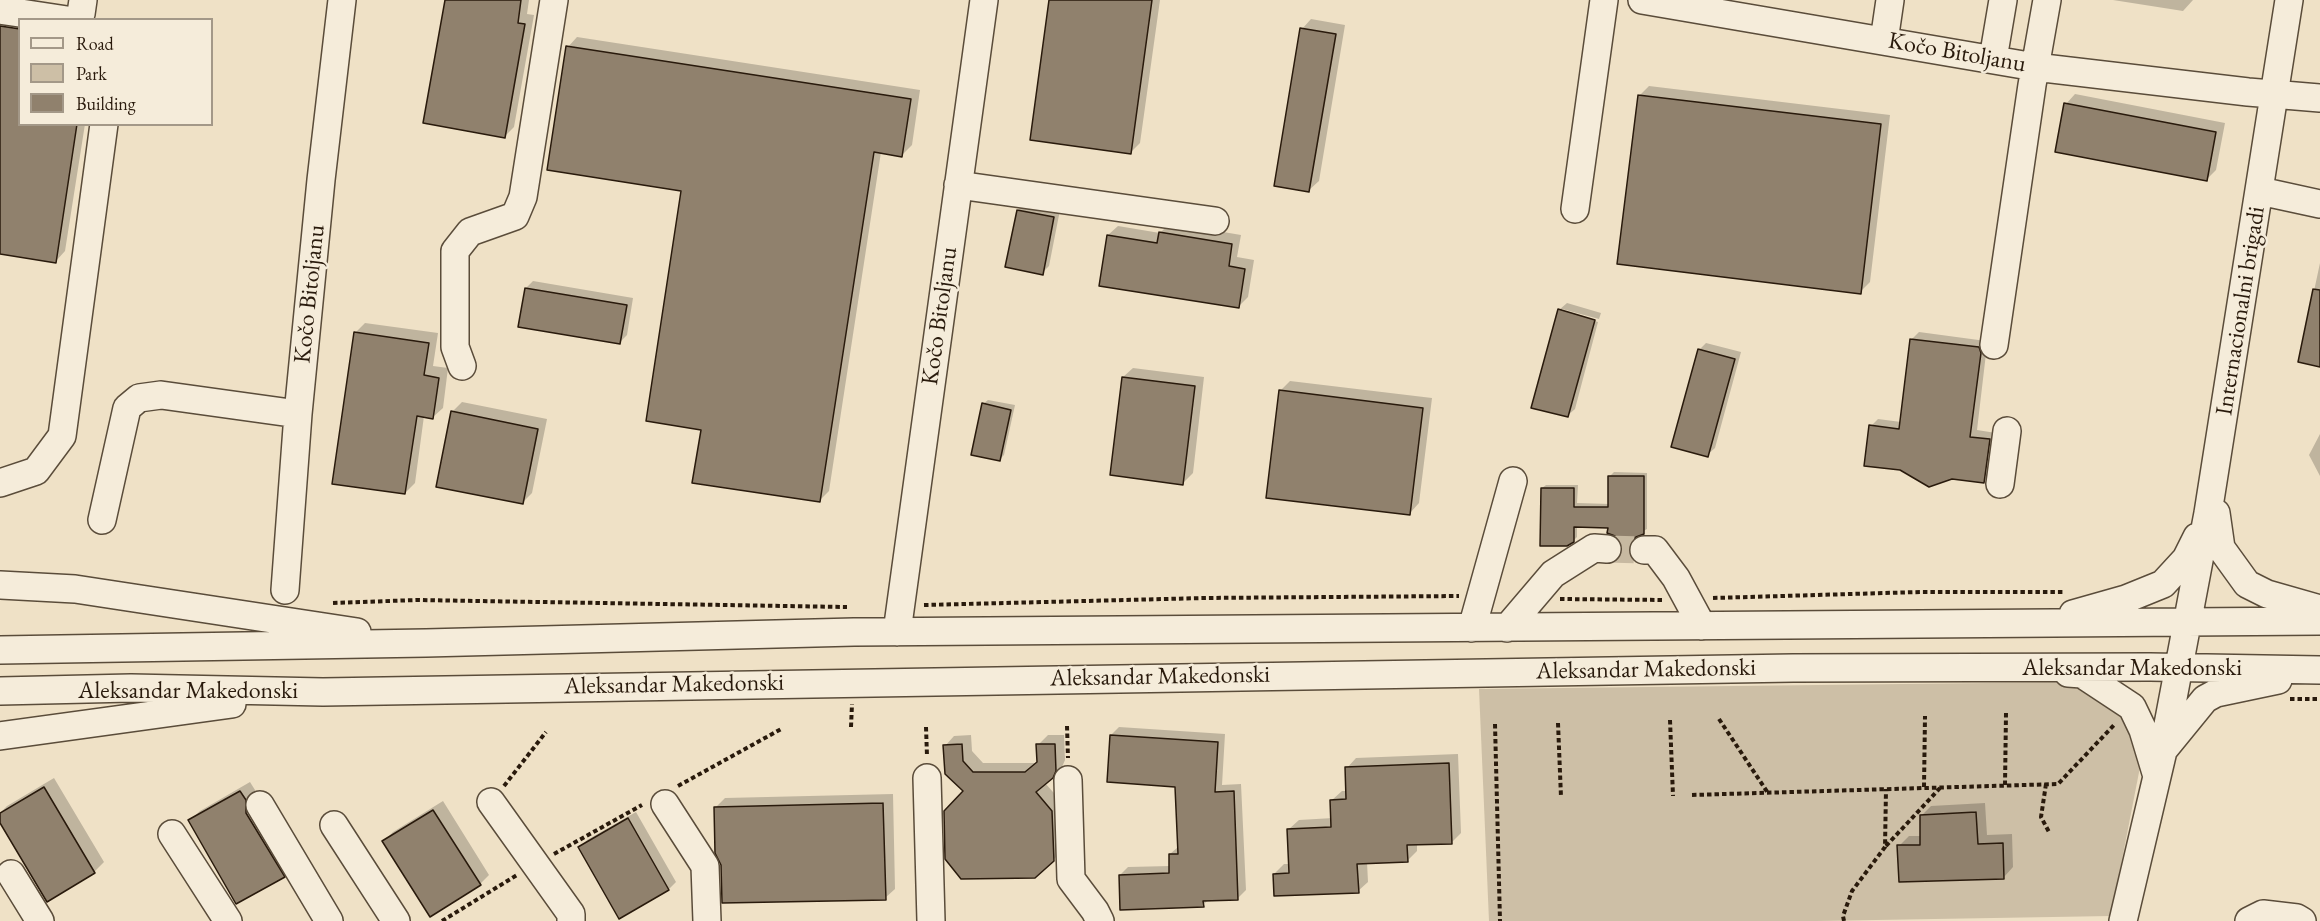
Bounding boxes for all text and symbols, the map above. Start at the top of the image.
legend [18,18,213,126]
street label: Kočo Bitoljanu [1886,27,2028,79]
text: Road [76,32,114,55]
text: Park [76,62,107,85]
text: Building [76,92,136,115]
street label: Internacionalni brigadi [2210,204,2272,418]
street label: Kočo Bitoljanu [288,223,332,365]
street label: Kočo Bitoljanu [916,245,964,387]
street label: Aleksandar Makedonski [1536,654,1756,686]
street label: Aleksandar Makedonski [2022,654,2242,682]
street label: Aleksandar Makedonski [1050,661,1270,693]
street label: Aleksandar Makedonski [564,669,784,701]
street label: Aleksandar Makedonski [78,677,298,705]

